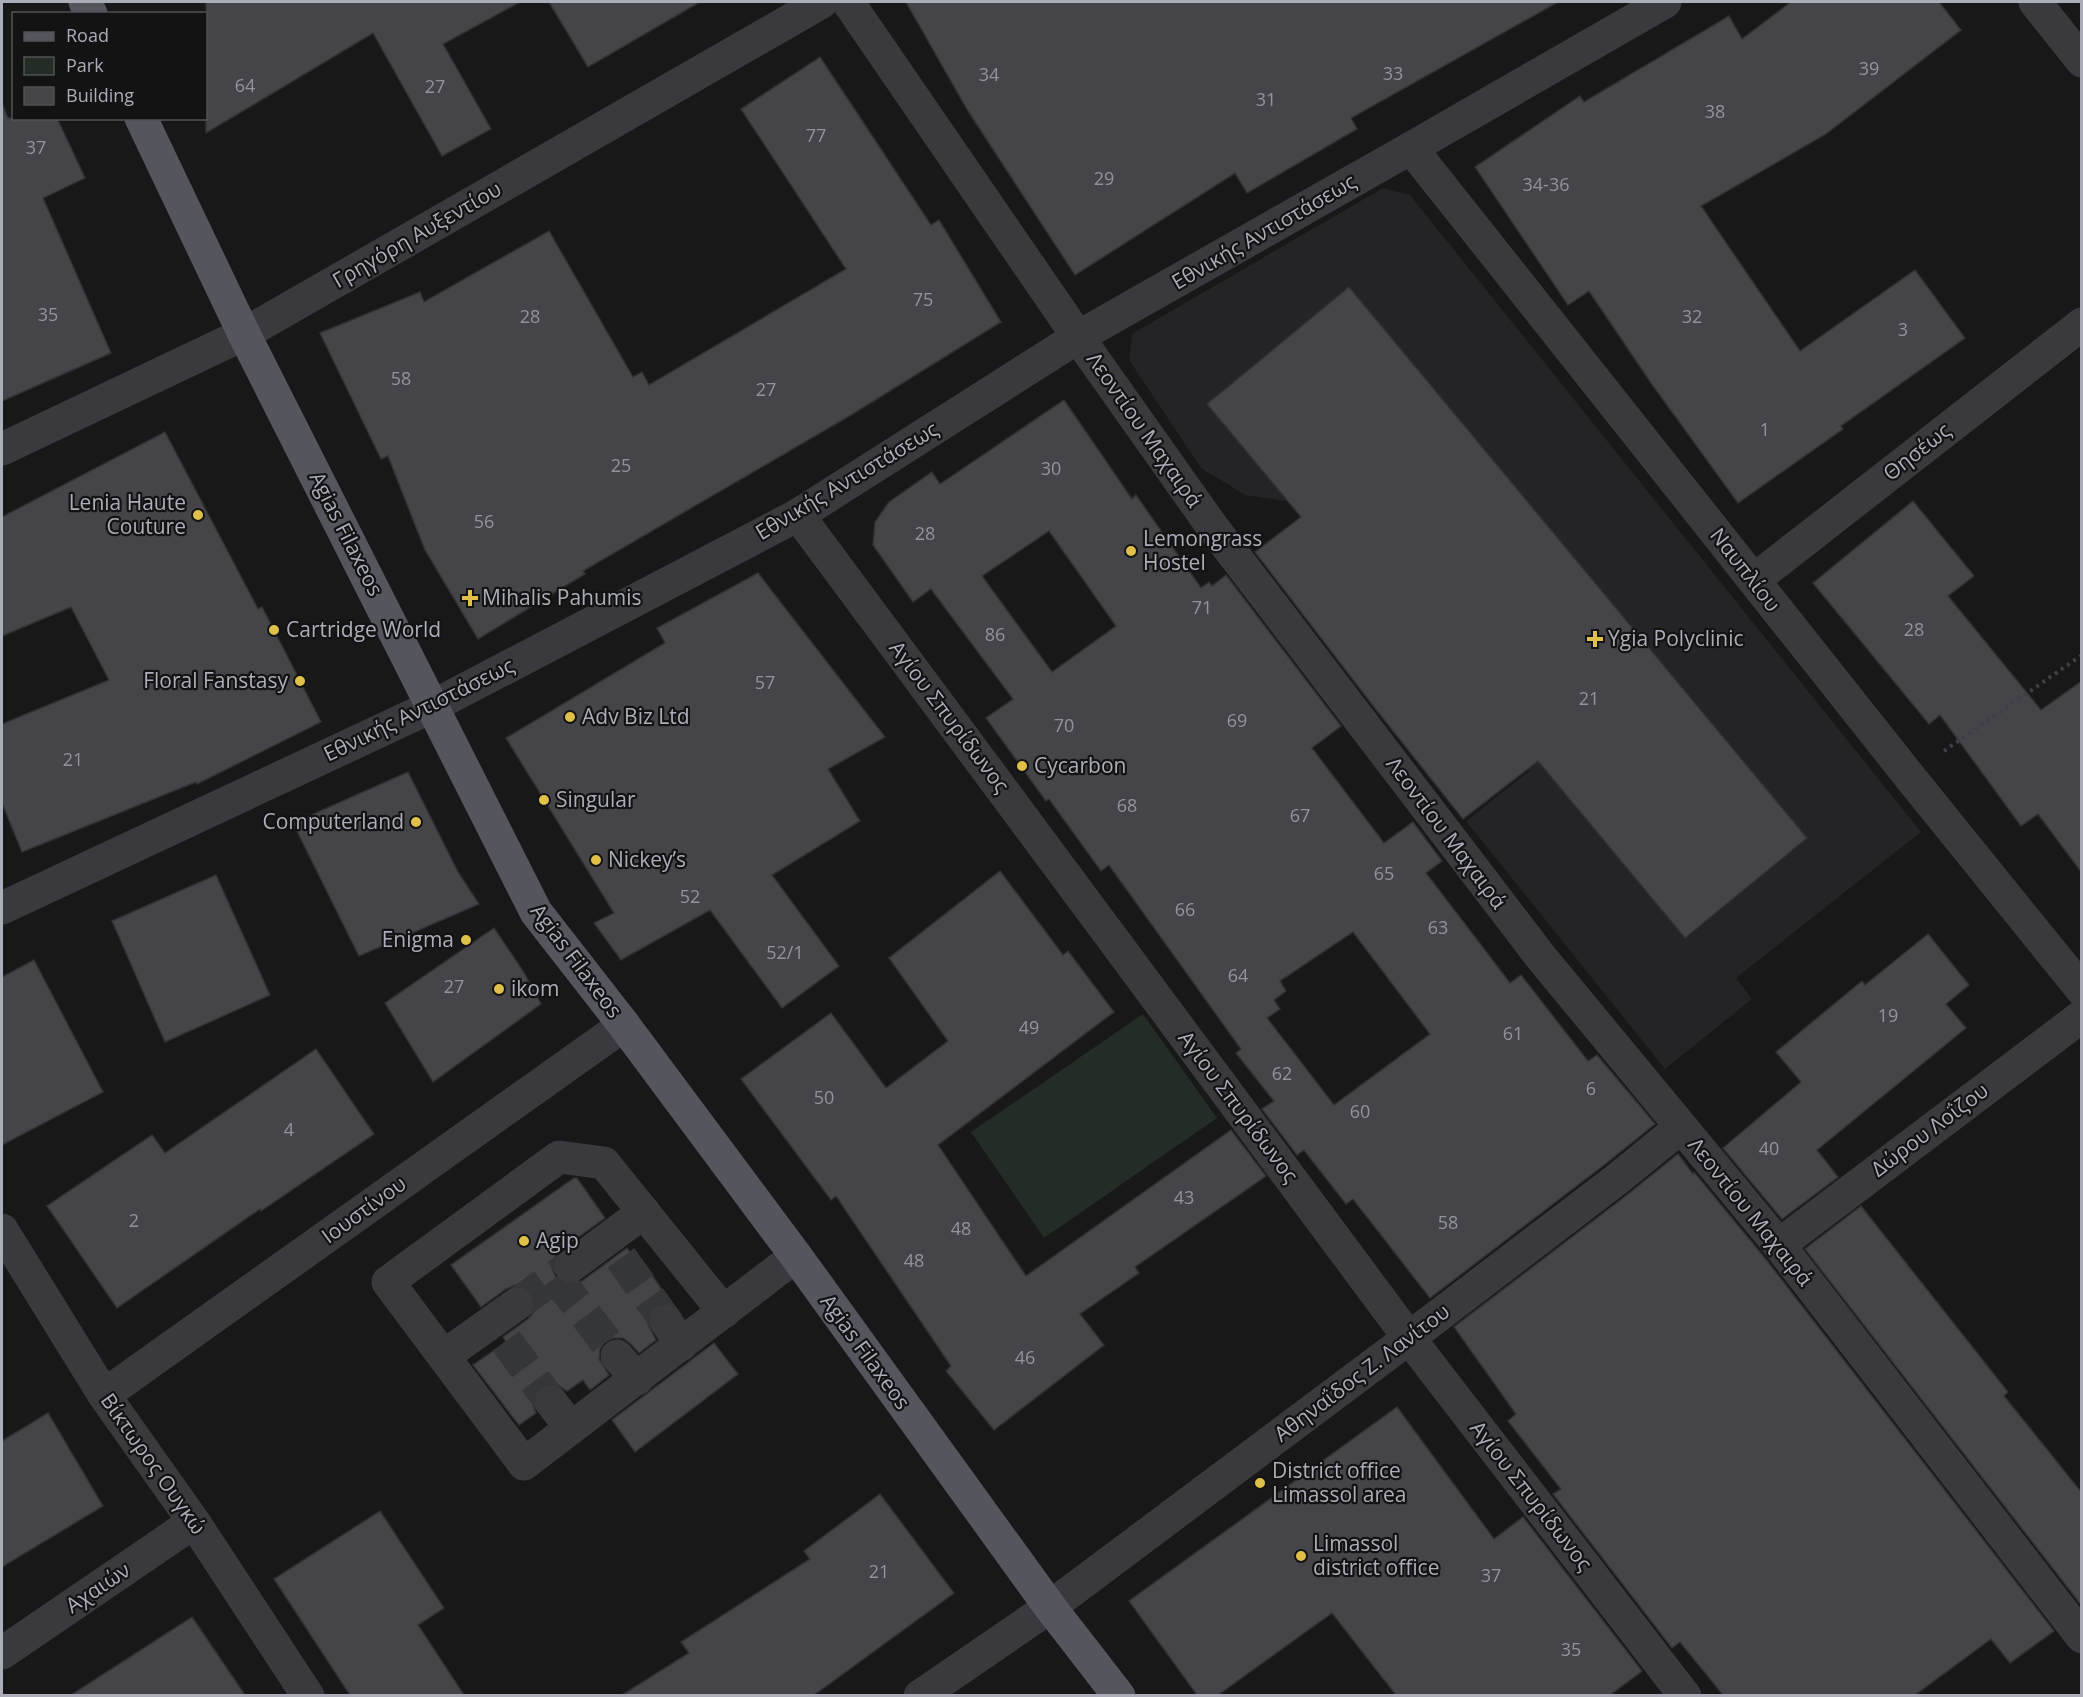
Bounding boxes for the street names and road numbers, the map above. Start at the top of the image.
street label: Εθνικής Αντιστάσεως [1166,167,1361,295]
street label: Γρηγόρη Αυξεντίου [327,174,506,294]
street label: Λεοντίου Μαχαιρά [1081,346,1209,513]
street label: Εθνικής Αντιστάσεως [750,414,943,546]
street label: Θησέως [1877,416,1956,486]
street label: Agias Filaxeos [304,467,390,600]
street label: Ναυπλίου [1704,522,1787,617]
street label: Αγίου Σπυρίδωνος [884,635,1016,798]
street label: Εθνικής Αντιστάσεως [319,651,518,767]
street label: Λεοντίου Μαχαιρά [1380,751,1513,914]
street label: Agias Filaxeos [525,898,629,1023]
street label: Αγίου Σπυρίδωνος [1173,1025,1305,1188]
street label: Δώρου Λοΐζου [1865,1076,1994,1182]
street label: Λεοντίου Μαχαιρά [1682,1131,1819,1291]
street label: Ιουστίνου [316,1169,411,1249]
street label: Agias Filaxeos [815,1288,917,1415]
street label: Αθηναΐδος Ζ. Λανίτου [1268,1297,1455,1447]
street label: Βίκτωρος Ουγκώ [95,1387,213,1539]
street label: Αγίου Σπυρίδωνος [1464,1415,1599,1576]
street label: Αχαιών [60,1555,135,1619]

